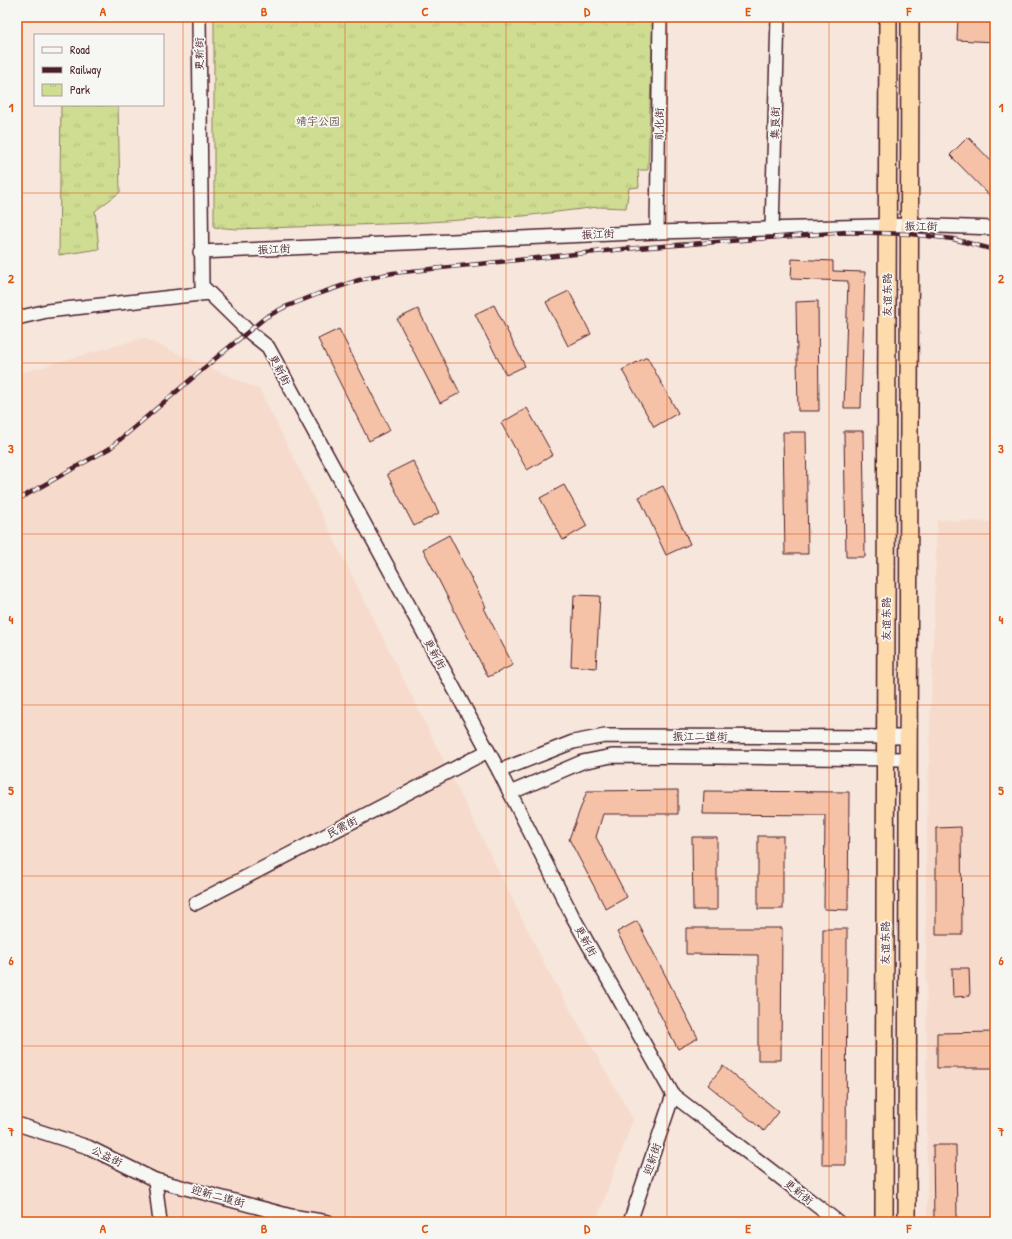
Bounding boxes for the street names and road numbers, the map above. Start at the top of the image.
street label: 更新街 [192,37,206,71]
street label: 集良街 [768,105,782,140]
street label: 礼化街 [652,106,666,141]
street label: 振江街 [904,219,939,233]
street label: 振江街 [581,226,616,242]
street label: 振江街 [257,241,292,257]
street label: 友谊东路 [880,273,894,317]
street label: 更新街 [266,352,294,389]
street label: 友谊东路 [879,597,893,641]
street label: 更新街 [421,636,450,673]
street label: 振江二道街 [673,729,728,743]
street label: 民需街 [324,813,361,841]
street label: 友谊东路 [878,921,892,965]
street label: 更新街 [572,923,601,960]
street label: 迎新街 [640,1140,664,1177]
street label: 公益街 [89,1142,126,1170]
street label: 更新街 [782,1176,817,1208]
street label: 迎新二道街 [190,1182,247,1210]

